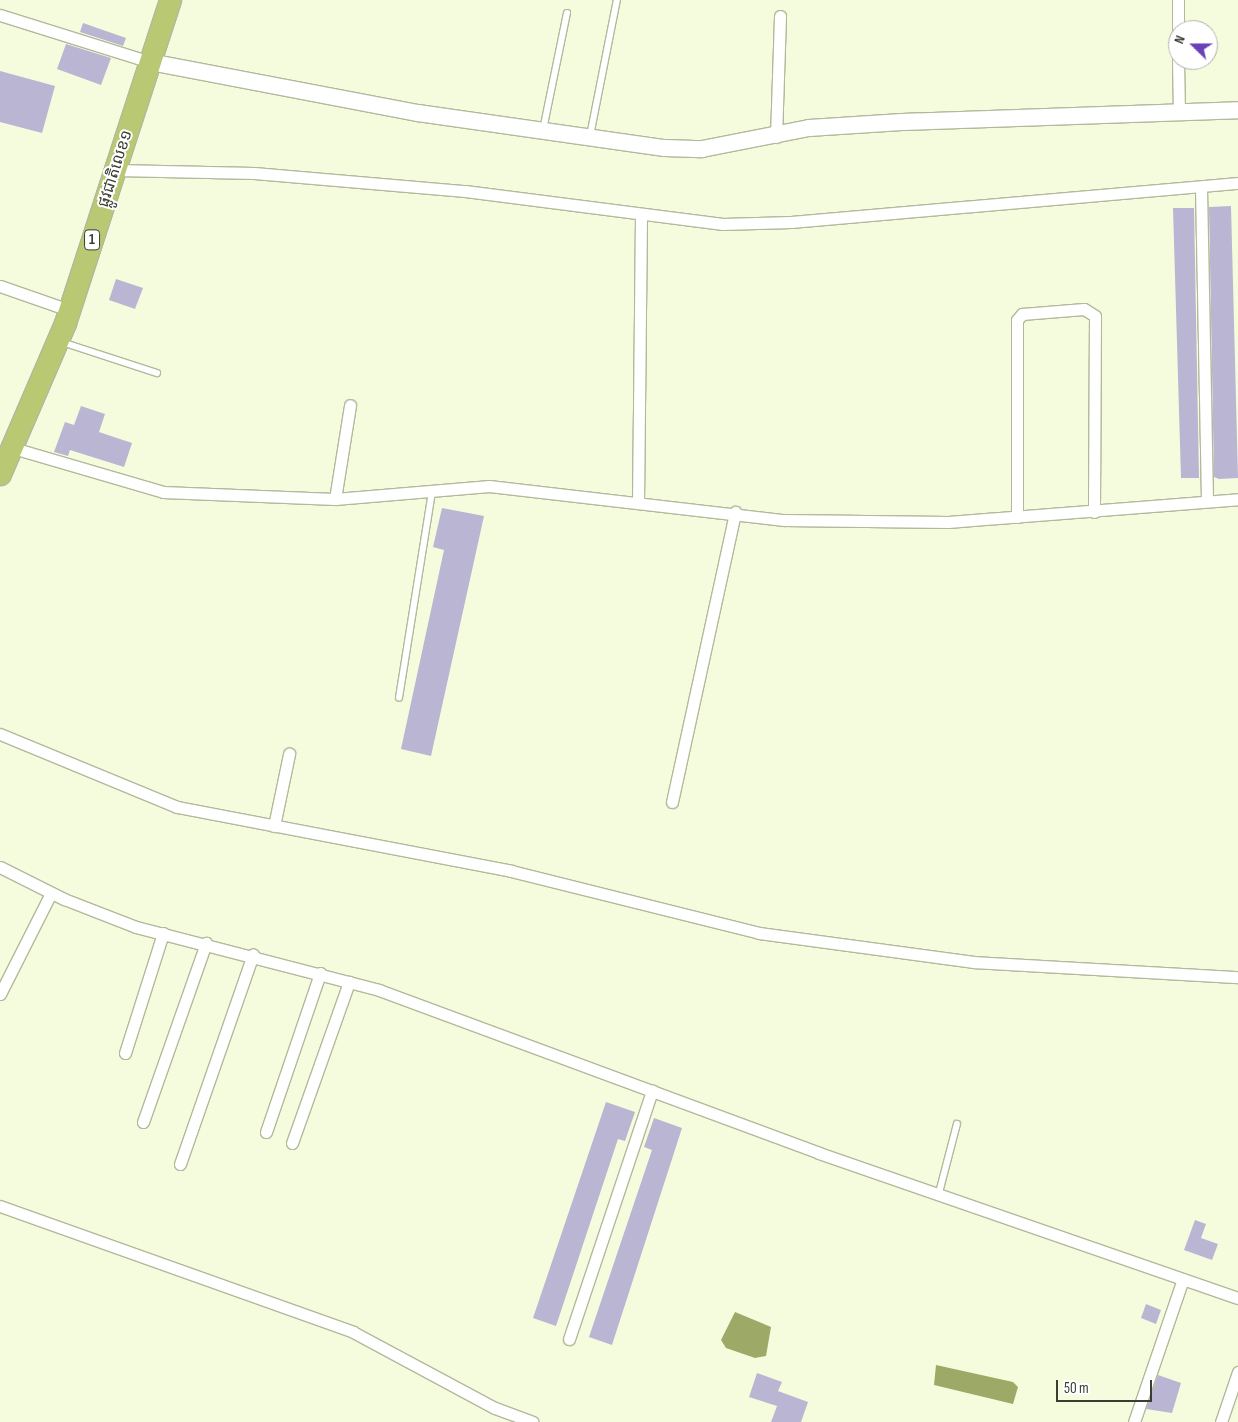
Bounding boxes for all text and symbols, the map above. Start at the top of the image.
north arrow [1168,20,1218,70]
text: N [1170,33,1189,46]
street label: ផ្លូវជាតិលេខ១ [94,128,138,210]
road number: 1 [83,228,101,252]
scale bar [1058,1370,1154,1402]
text: 50 m [1064,1379,1089,1398]

